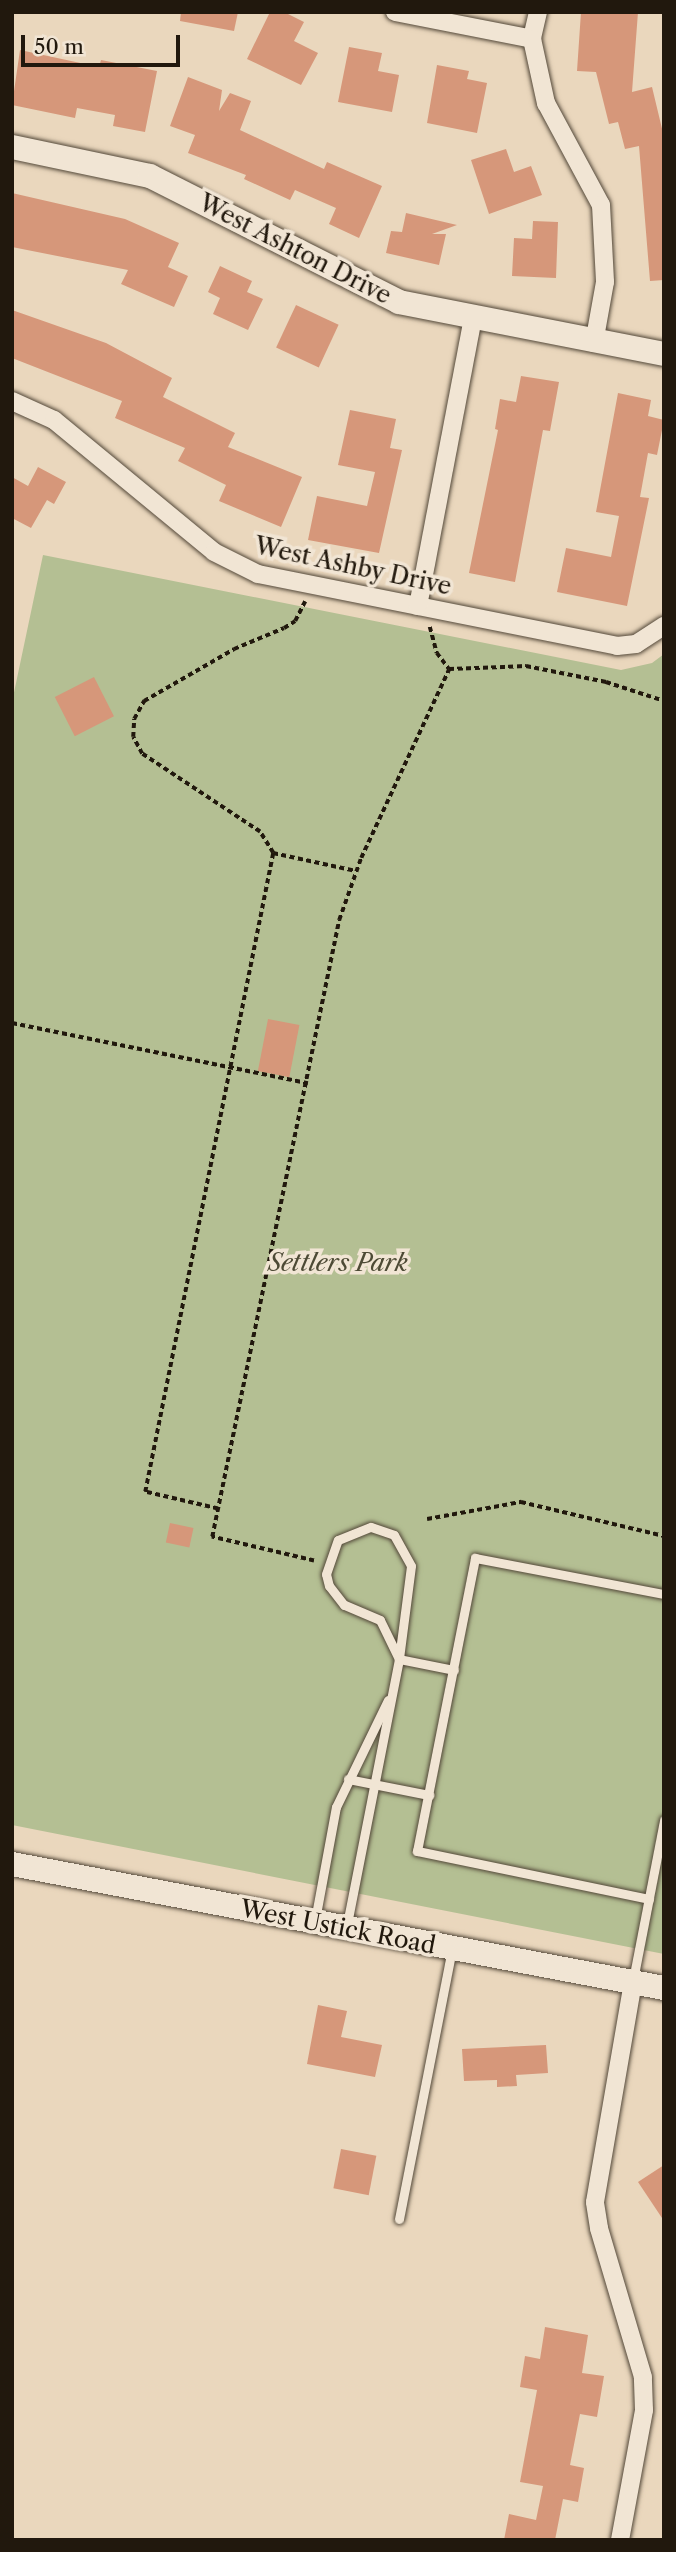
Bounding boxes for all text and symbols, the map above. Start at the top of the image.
scale bar [24,21,184,65]
text: 50 m [34,34,84,59]
street label: West Ashton Drive [194,188,396,310]
street label: West Ashby Drive [251,531,455,601]
park label: Settlers Park [268,1249,408,1277]
street label: West Ustick Road [238,1894,438,1960]

